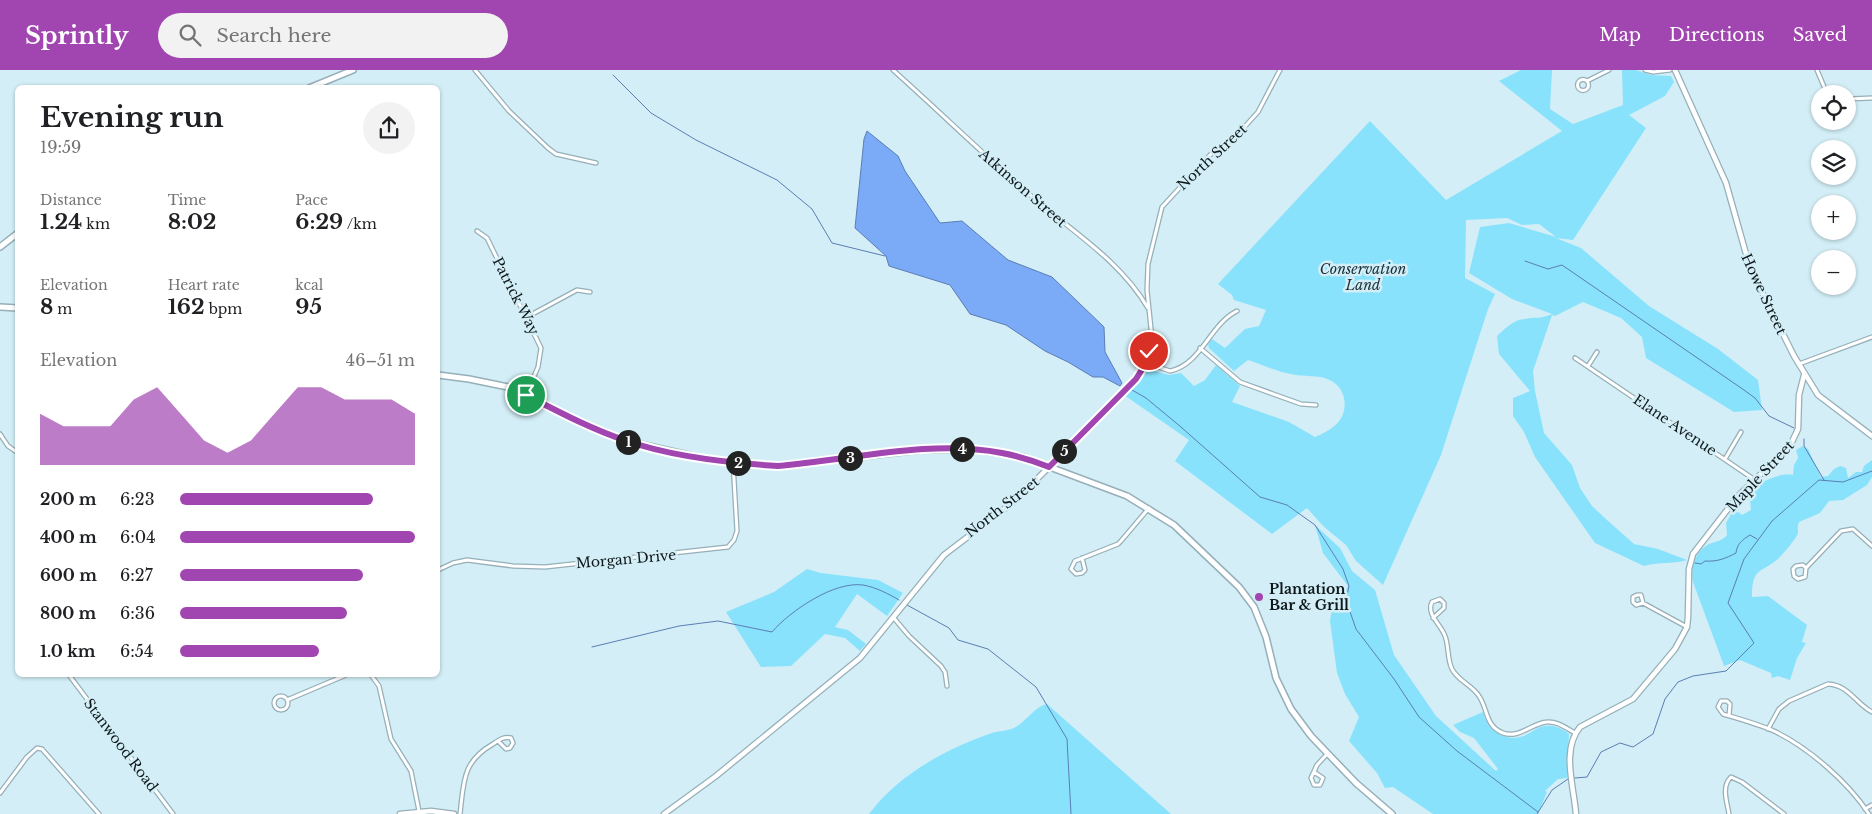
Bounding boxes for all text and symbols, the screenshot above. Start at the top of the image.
search box [158,13,508,58]
text: Sprintly [25,21,128,50]
icon: search [176,21,204,49]
text: Search here [216,24,331,47]
text: Map [1599,24,1641,46]
text: Directions [1669,24,1765,46]
text: Saved [1793,24,1847,46]
map controls [1811,85,1856,295]
button: locate [1811,85,1856,130]
text: Evening run [40,100,224,135]
button: share [363,102,415,154]
street label: North Street [1173,120,1251,194]
text: 19:59 [40,137,81,157]
button: layers [1811,140,1856,185]
street label: Atkinson Street [975,144,1071,231]
text: Distance [40,191,102,209]
text: Time [168,191,206,209]
text: Pace [295,191,328,209]
button: + [1811,195,1856,240]
text: 1.24 [40,209,82,235]
text: 8:02 [168,209,216,235]
text: 6:29 [295,209,343,235]
text: km [82,215,110,233]
text: /km [343,215,377,233]
button: − [1811,250,1856,295]
street label: Howe Street [1737,251,1791,338]
street label: Patrick Way [489,254,543,338]
park label: Conservation Land [1320,260,1407,294]
text: Elevation [40,276,108,294]
text: Heart rate [168,276,240,294]
text: kcal [295,276,323,294]
text: 8 [40,294,53,320]
text: 162 [168,294,205,320]
text: 95 [295,294,322,320]
text: m [53,300,72,318]
text: bpm [205,300,242,318]
pin [1128,330,1170,372]
icon: check [1135,337,1163,365]
text: Elevation [40,350,117,370]
text: 46–51 m [346,350,415,370]
pin [505,374,547,416]
icon: arrive [512,381,540,409]
street label: Elane Avenue [1630,390,1720,460]
pin: 1 [616,430,640,454]
text: 1 [625,433,632,451]
pin: 4 [950,436,974,462]
street label: Maple Street [1722,436,1798,516]
pin: 5 [1052,438,1076,464]
text: 4 [958,440,967,458]
text: 5 [1060,442,1069,460]
pin: 3 [838,446,862,470]
text: 3 [846,449,855,467]
pin: 2 [726,450,750,476]
text: 2 [734,454,743,472]
street label: North Street [961,472,1043,542]
text: 200 m [40,489,97,509]
text: 6:23 [120,489,155,509]
text: 400 m [40,527,97,547]
text: 6:04 [120,527,156,547]
street label: Morgan Drive [575,546,677,572]
text: 600 m [40,565,97,585]
text: 6:27 [120,565,153,585]
place label: Plantation Bar & Grill [1269,580,1349,614]
marker: Plantation Bar & Grill [1253,591,1265,603]
text: 800 m [40,603,96,623]
text: 6:36 [120,603,155,623]
text: 1.0 km [40,641,95,661]
text: 6:54 [120,641,153,661]
street label: Stanwood Road [80,695,162,796]

